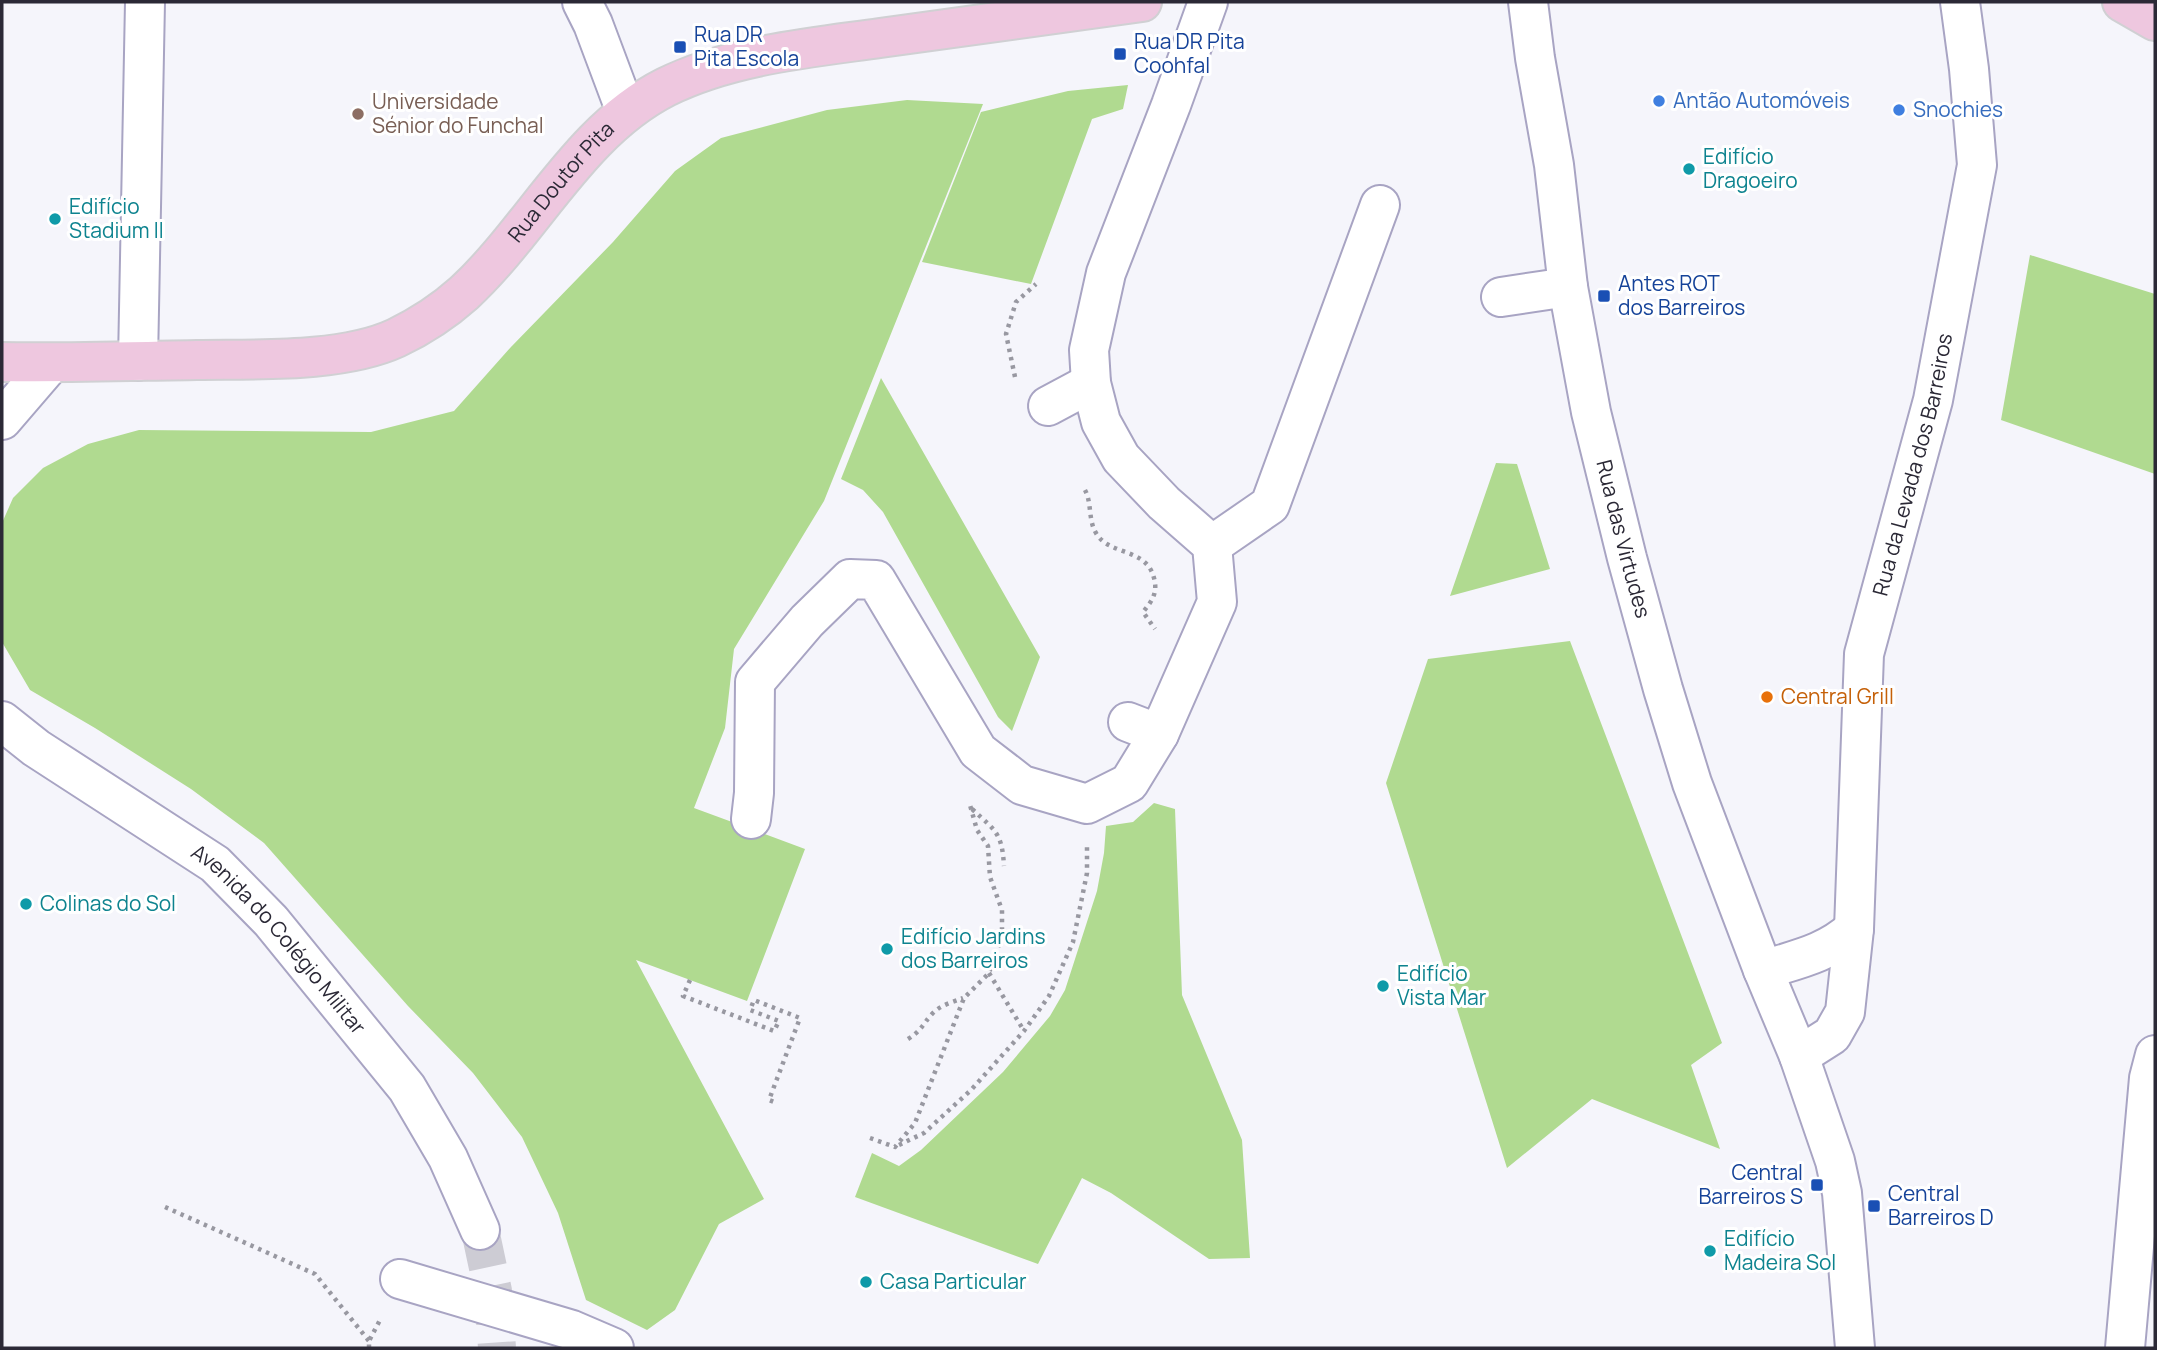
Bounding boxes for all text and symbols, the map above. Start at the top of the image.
place label: Rua DR Pita Escola [694,20,799,72]
place label: Rua DR Pita Coohfal [1134,27,1245,79]
marker: Rua DR Pita Escola [672,39,688,55]
marker: Rua DR Pita Coohfal [1112,46,1128,62]
place label: Antão Automóveis [1673,86,1850,114]
place label: Universidade Sénior do Funchal [372,87,544,139]
marker: Antão Automóveis [1651,93,1667,109]
place label: Snochies [1913,95,2003,123]
marker: Snochies [1891,102,1907,118]
marker: Universidade Sénior do Funchal [350,106,366,122]
street label: Rua Doutor Pita [501,115,620,248]
place label: Edifício Dragoeiro [1703,142,1798,194]
marker: Edifício Dragoeiro [1681,161,1697,177]
place label: Edifício Stadium II [69,192,164,244]
marker: Edifício Stadium II [47,211,63,227]
place label: Antes ROT dos Barreiros [1618,269,1745,321]
marker: Antes ROT dos Barreiros [1596,288,1612,304]
street label: Rua da Levada dos Barreiros [1865,331,1958,599]
street label: Rua das Virtudes [1590,457,1658,621]
place label: Central Grill [1781,682,1894,710]
marker: Central Grill [1759,689,1775,705]
street label: Avenida do Colégio Militar [186,837,373,1040]
place label: Colinas do Sol [40,889,176,917]
marker: Colinas do Sol [18,896,34,912]
place label: Edifício Jardins dos Barreiros [901,922,1045,974]
marker: Edifício Jardins dos Barreiros [879,941,895,957]
place label: Edifício Vista Mar [1397,959,1487,1011]
marker: Edifício Vista Mar [1375,978,1391,994]
place label: Central Barreiros S [1699,1158,1803,1210]
marker: Central Barreiros S [1809,1177,1825,1193]
place label: Central Barreiros D [1888,1179,1994,1231]
marker: Central Barreiros D [1866,1198,1882,1214]
place label: Edifício Madeira Sol [1724,1224,1836,1276]
marker: Edifício Madeira Sol [1702,1243,1718,1259]
place label: Casa Particular [880,1267,1027,1295]
marker: Casa Particular [858,1274,874,1290]

